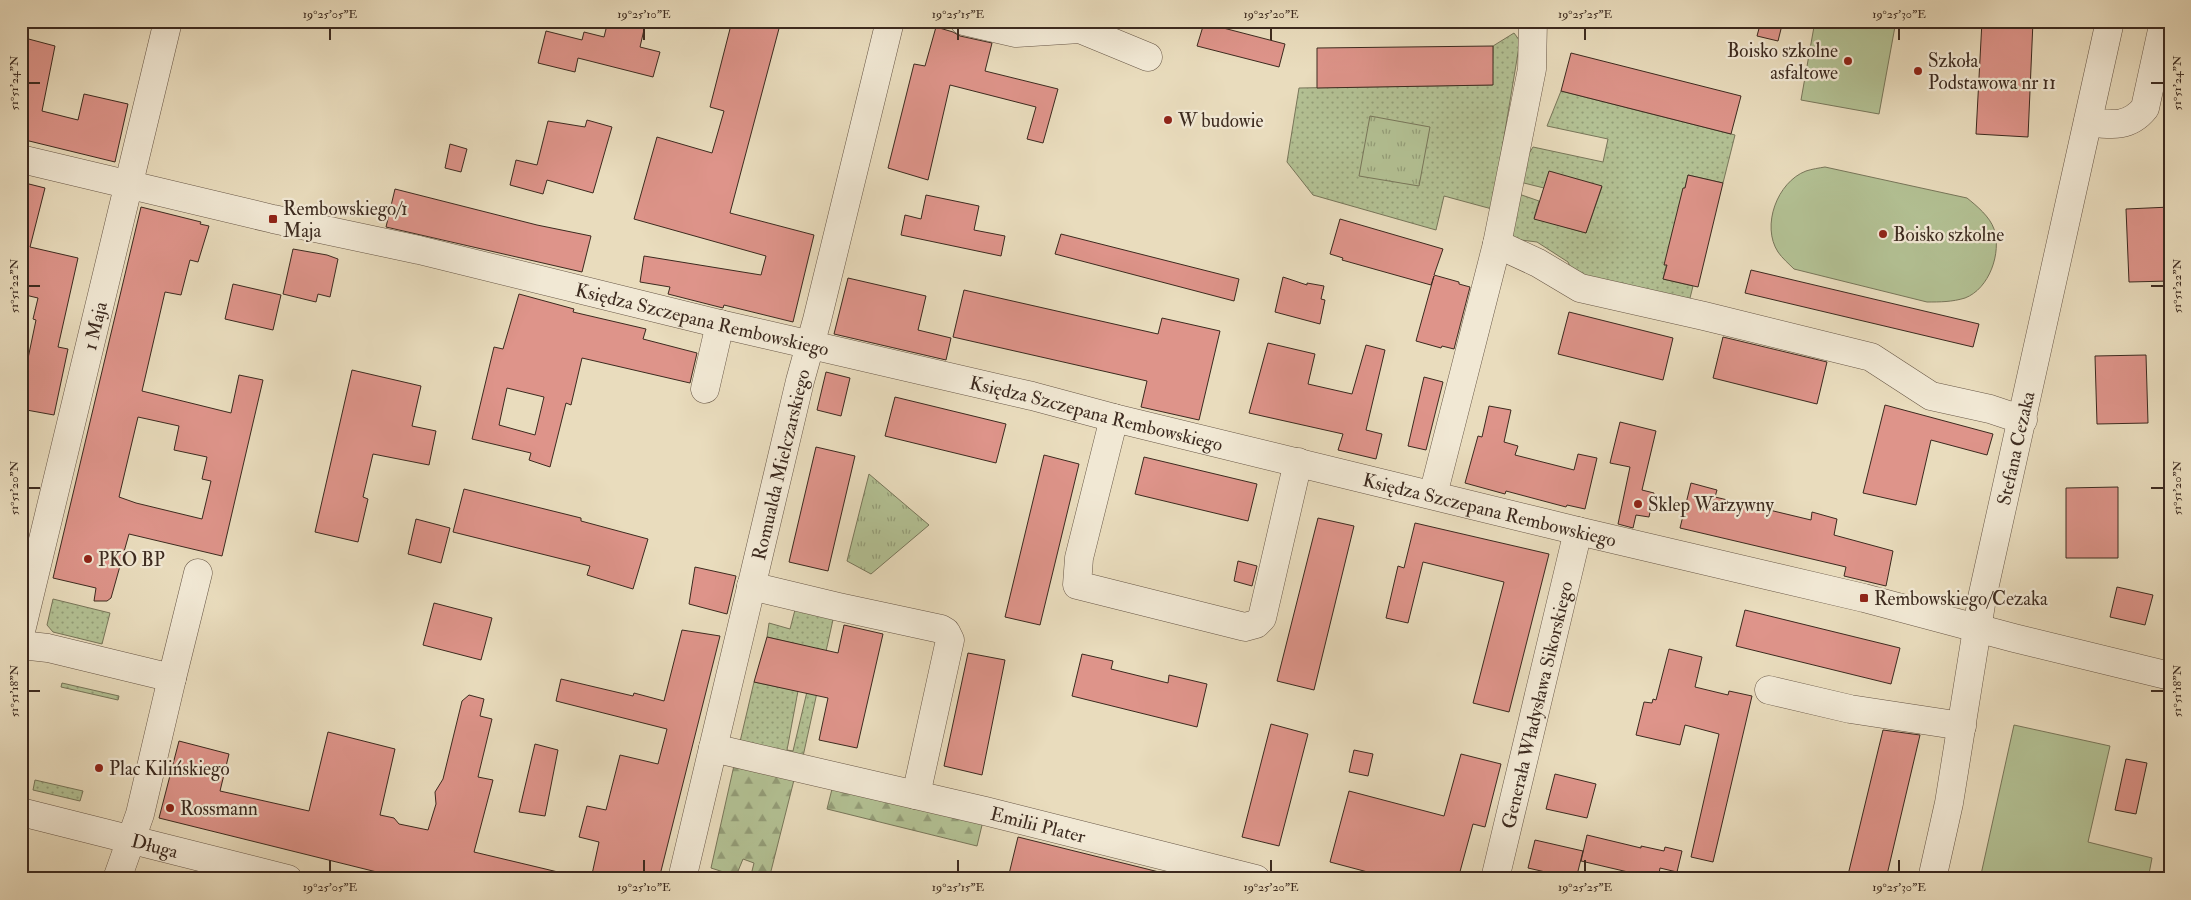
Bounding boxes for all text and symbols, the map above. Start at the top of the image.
text: 19°25'05"E [303,7,358,22]
text: 19°25'10"E [617,7,671,22]
text: 19°25'15"E [932,7,985,22]
text: 19°25'20"E [1243,7,1299,22]
text: 19°25'25"E [1558,7,1612,22]
text: 19°25'30"E [1872,7,1926,22]
place label: Boisko szkolne asfaltowe [1727,39,1838,85]
place label: Szkoła Podstawowa nr 11 [1928,49,2056,95]
text: 51°51'24"N [7,55,22,110]
marker: Boisko szkolne asfaltowe [1842,55,1854,67]
text: 51°51'24"N [2170,55,2185,110]
marker: Szkoła Podstawowa nr 11 [1912,65,1924,77]
place label: W budowie [1177,109,1264,133]
marker: W budowie [1162,114,1174,126]
place label: Rembowskiego/1 Maja [283,197,408,243]
marker: Rembowskiego/1 Maja [267,213,279,225]
place label: Boisko szkolne [1893,223,2004,247]
marker: Boisko szkolne [1877,228,1889,240]
text: 51°51'22"N [7,258,22,313]
text: 51°51'22"N [2170,258,2185,313]
street label: Księdza Szczepana Rembowskiego [573,278,831,362]
street label: 1 Maja [78,299,113,353]
street label: Romualda Mielczarskiego [747,366,816,563]
street label: Księdza Szczepana Rembowskiego [967,371,1225,457]
street label: Stefana Cezaka [1992,389,2041,508]
text: 51°51'20"N [7,460,22,515]
text: 51°51'20"N [2170,460,2185,515]
street label: Księdza Szczepana Rembowskiego [1360,468,1619,553]
place label: Sklep Warzywny [1648,493,1774,518]
marker: Sklep Warzywny [1632,498,1644,510]
place label: PKO BP [98,548,165,572]
marker: PKO BP [82,553,94,565]
street label: Generała Władysława Sikorskiego [1496,579,1579,831]
place label: Rembowskiego/Cezaka [1874,587,2048,611]
marker: Rembowskiego/Cezaka [1858,592,1870,604]
text: 51°51'18"N [7,665,22,717]
text: 51°51'18"N [2170,665,2185,717]
place label: Plac Kilińskiego [109,757,230,781]
marker: Plac Kilińskiego [93,762,105,774]
place label: Rossmann [180,797,258,821]
marker: Rossmann [164,802,176,814]
street label: Emilii Plater [988,802,1088,849]
street label: Długa [129,829,181,864]
text: 19°25'05"E [303,880,358,895]
text: 19°25'10"E [617,880,671,895]
text: 19°25'15"E [932,880,985,895]
text: 19°25'20"E [1243,880,1299,895]
text: 19°25'25"E [1558,880,1612,895]
text: 19°25'30"E [1872,880,1926,895]

